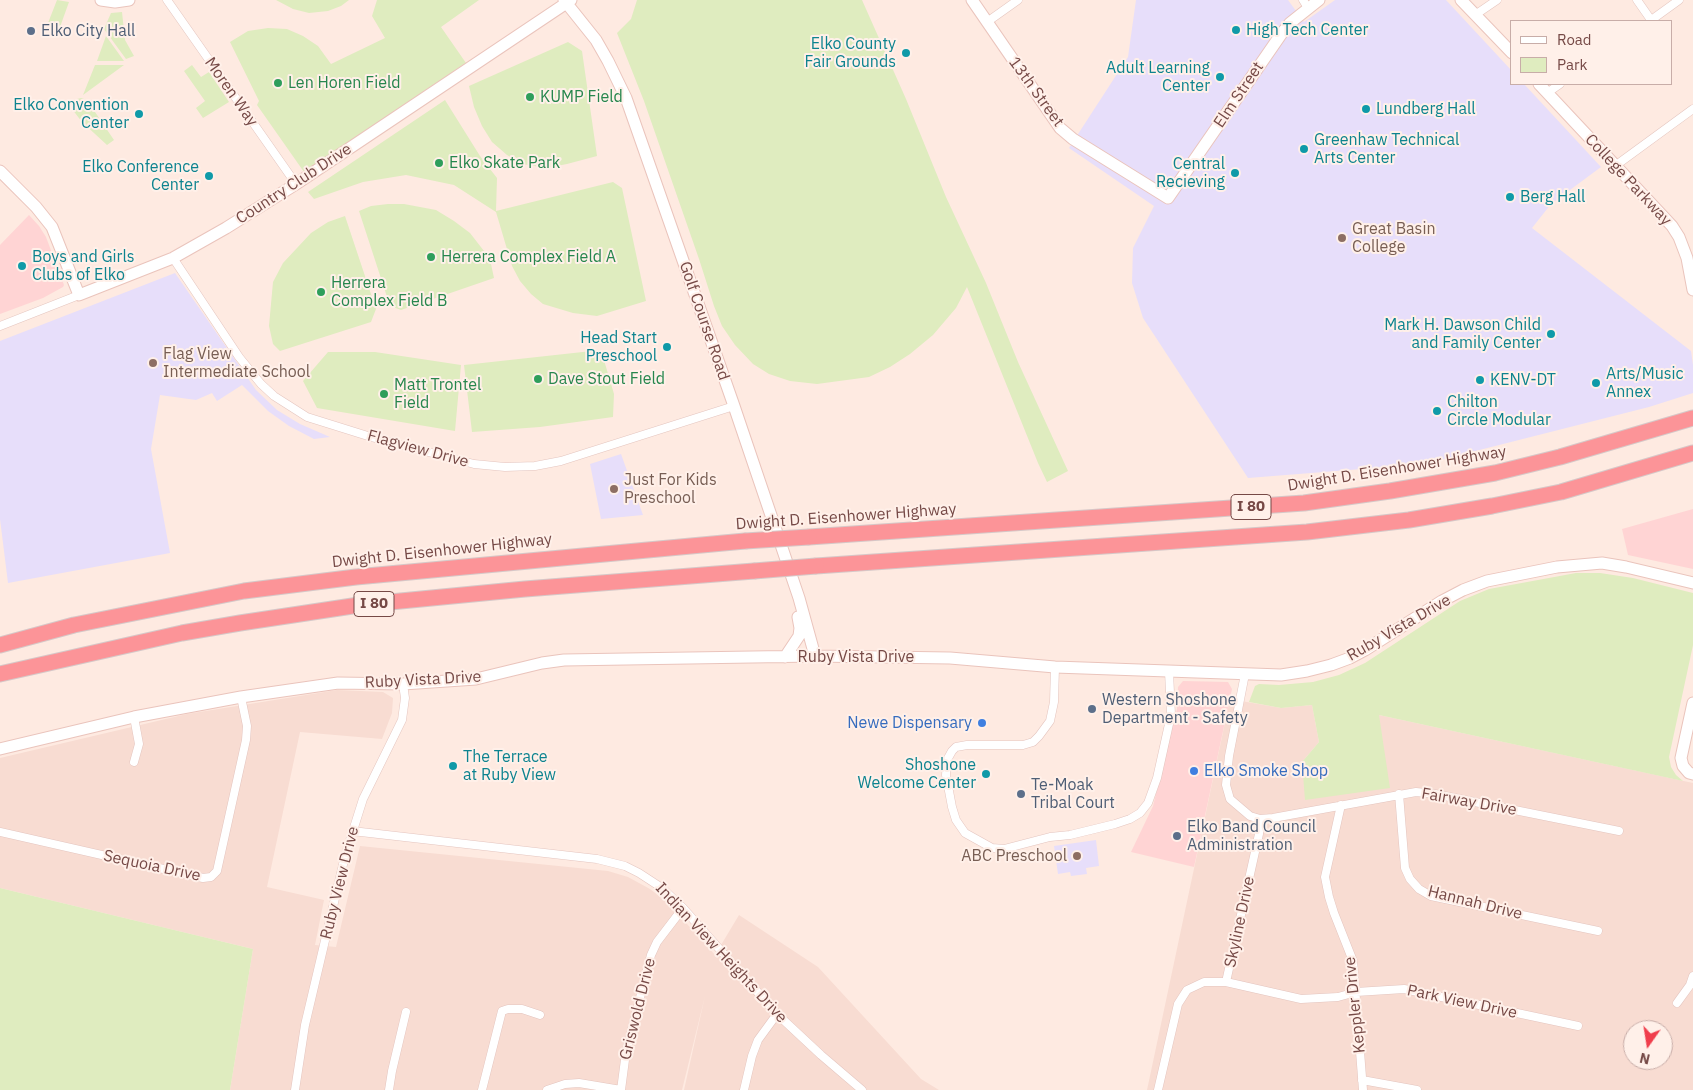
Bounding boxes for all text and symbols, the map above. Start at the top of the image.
place label: High Tech Center [1246,20,1368,40]
legend [1510,20,1673,85]
place label: Elko City Hall [41,21,135,41]
marker: High Tech Center [1230,24,1242,36]
marker: Elko City Hall [25,25,37,37]
text: Road [1557,30,1592,49]
place label: Elko County Fair Grounds [804,34,896,72]
marker: Elko County Fair Grounds [900,47,912,59]
street label: 13th Street [1004,53,1068,131]
street label: Moren Way [200,54,262,130]
text: Park [1557,55,1587,74]
place label: Adult Learning Center [1106,58,1210,96]
street label: Elm Street [1210,58,1268,132]
marker: Adult Learning Center [1214,71,1226,83]
place label: Len Horen Field [288,73,401,93]
marker: Len Horen Field [272,77,284,89]
place label: KUMP Field [540,87,623,107]
marker: KUMP Field [524,91,536,103]
place label: Elko Convention Center [13,95,129,133]
place label: Lundberg Hall [1376,99,1476,119]
marker: Lundberg Hall [1360,103,1372,115]
marker: Elko Convention Center [133,108,145,120]
place label: Greenhaw Technical Arts Center [1314,130,1459,168]
street label: College Parkway [1581,130,1675,230]
street label: Country Club Drive [233,139,355,229]
marker: Greenhaw Technical Arts Center [1298,143,1310,155]
place label: Elko Skate Park [449,153,560,173]
place label: Central Recieving [1156,154,1225,192]
place label: Elko Conference Center [82,157,199,195]
marker: Elko Skate Park [433,157,445,169]
marker: Central Recieving [1229,167,1241,179]
marker: Elko Conference Center [203,170,215,182]
place label: Berg Hall [1520,187,1585,207]
marker: Berg Hall [1504,191,1516,203]
place label: Great Basin College [1352,219,1436,257]
marker: Great Basin College [1336,232,1348,244]
place label: Boys and Girls Clubs of Elko [32,247,135,285]
place label: Herrera Complex Field A [441,247,616,267]
marker: Herrera Complex Field A [425,251,437,263]
street label: Golf Course Road [675,259,733,383]
marker: Boys and Girls Clubs of Elko [16,260,28,272]
place label: Herrera Complex Field B [331,273,448,311]
marker: Herrera Complex Field B [315,286,327,298]
place label: Mark H. Dawson Child and Family Center [1384,315,1541,353]
place label: Head Start Preschool [580,328,657,366]
marker: Mark H. Dawson Child and Family Center [1545,328,1557,340]
marker: Head Start Preschool [661,341,673,353]
place label: Flag View Intermediate School [163,344,310,382]
marker: Flag View Intermediate School [147,357,159,369]
place label: Arts/Music Annex [1606,364,1684,402]
place label: Dave Stout Field [548,369,665,389]
place label: KENV-DT [1490,370,1556,390]
marker: Dave Stout Field [532,373,544,385]
marker: KENV-DT [1474,374,1486,386]
place label: Matt Trontel Field [394,375,481,413]
marker: Arts/Music Annex [1590,377,1602,389]
marker: Matt Trontel Field [378,388,390,400]
place label: Chilton Circle Modular [1447,392,1551,430]
marker: Chilton Circle Modular [1431,405,1443,417]
street label: Flagview Drive [365,426,471,472]
street label: Dwight D. Eisenhower Highway [1286,442,1508,496]
place label: Just For Kids Preschool [624,470,717,508]
marker: Just For Kids Preschool [608,483,620,495]
road number: I 80 [1231,494,1271,520]
street label: Dwight D. Eisenhower Highway [735,500,957,534]
street label: Dwight D. Eisenhower Highway [331,530,553,572]
street label: Ruby Vista Drive [1344,590,1454,666]
road number: I 80 [354,592,394,616]
street label: Ruby Vista Drive [798,647,914,667]
street label: Ruby Vista Drive [364,667,482,693]
place label: Western Shoshone Department - Safety [1102,690,1248,728]
marker: Western Shoshone Department - Safety [1086,703,1098,715]
place label: Newe Dispensary [847,713,972,733]
marker: Newe Dispensary [976,717,988,729]
place label: The Terrace at Ruby View [463,747,556,785]
place label: Shoshone Welcome Center [857,755,976,793]
marker: The Terrace at Ruby View [447,760,459,772]
place label: Elko Smoke Shop [1204,761,1328,781]
marker: Elko Smoke Shop [1188,765,1200,777]
marker: Shoshone Welcome Center [980,768,992,780]
place label: Te-Moak Tribal Court [1031,775,1115,813]
street label: Fairway Drive [1420,784,1518,820]
marker: Te-Moak Tribal Court [1015,788,1027,800]
place label: Elko Band Council Administration [1187,817,1316,855]
street label: Ruby View Drive [317,824,363,942]
marker: Elko Band Council Administration [1171,830,1183,842]
street label: Sequoia Drive [102,846,202,886]
place label: ABC Preschool [961,846,1067,866]
marker: ABC Preschool [1071,850,1083,862]
street label: Skyline Drive [1221,875,1259,969]
street label: Indian View Heights Drive [651,879,791,1027]
street label: Hannah Drive [1426,882,1524,924]
street label: Griswold Drive [616,956,660,1062]
street label: Keppler Drive [1340,956,1370,1054]
street label: Park View Drive [1405,981,1519,1023]
north arrow [1623,1020,1673,1070]
text: N [1638,1049,1652,1069]

